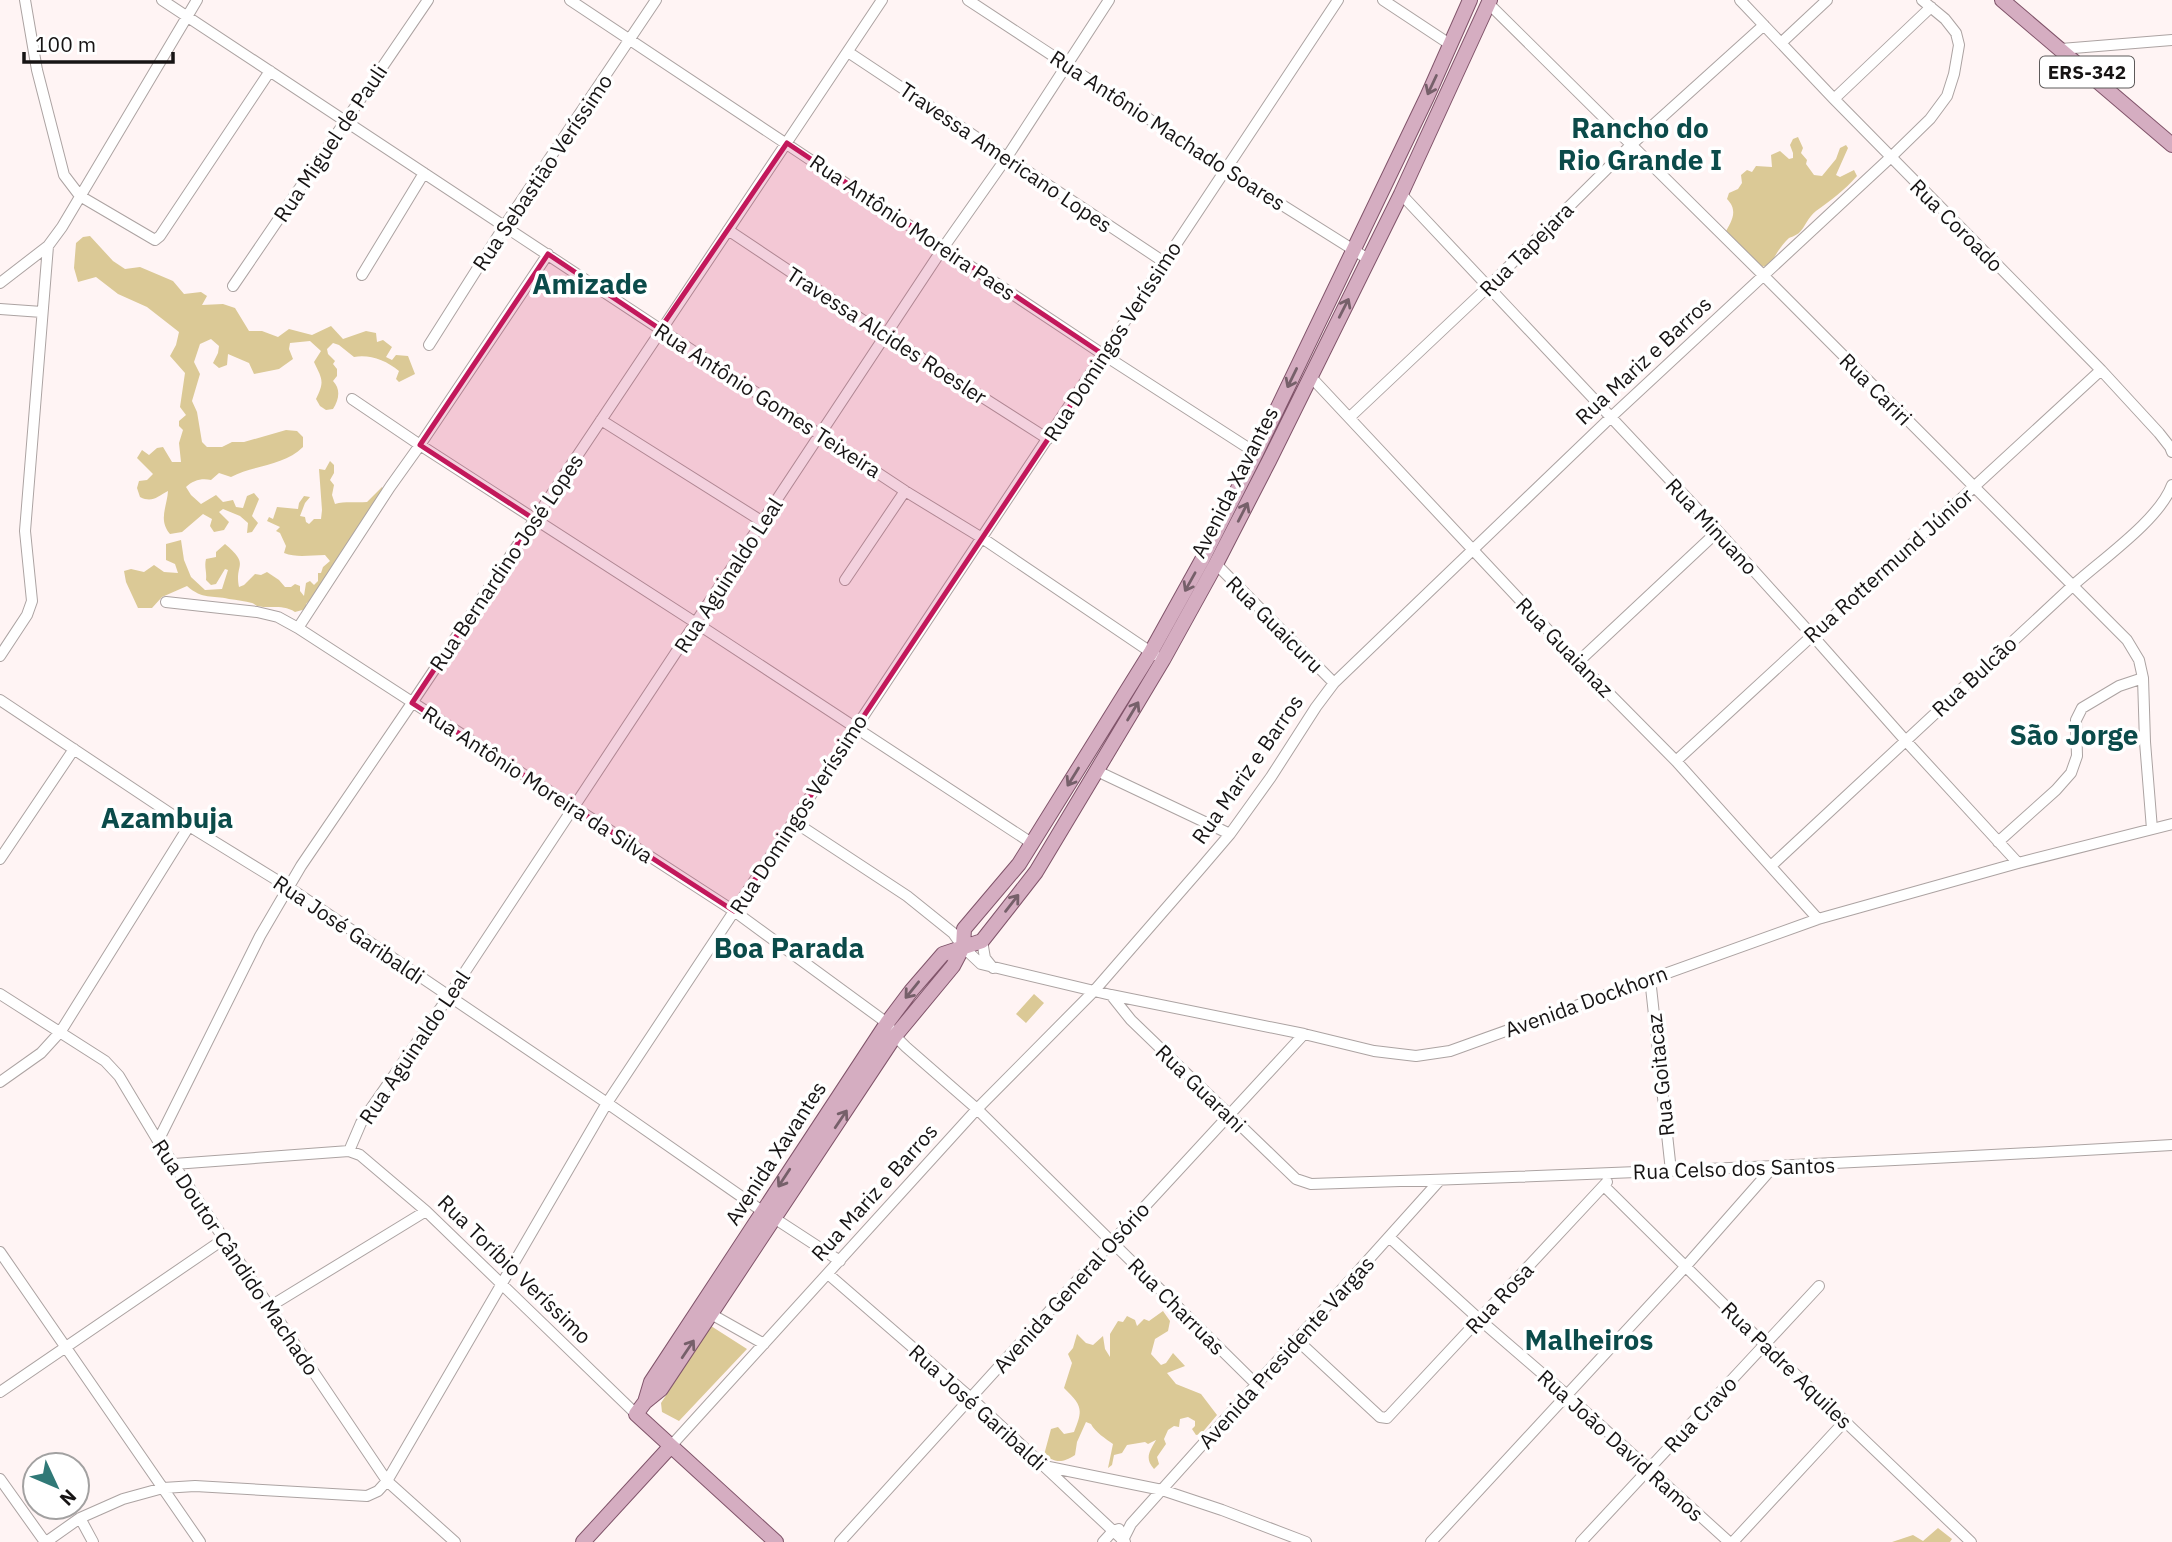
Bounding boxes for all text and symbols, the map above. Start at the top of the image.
scale bar [24,21,173,65]
text: 100 m [35,30,96,58]
street label: Rua Antônio Machado Soares [1045,43,1291,217]
road number: ERS-342 [2040,57,2134,88]
street label: Rua Miguel de Pauli [267,59,393,227]
street label: Rua Sebastião Veríssimo [466,68,618,276]
one-way arrow [1425,74,1438,95]
street label: Travessa Americano Lopes [894,75,1118,239]
district label: Rancho do Rio Grande I [1558,109,1722,178]
street label: Rua Antônio Moreira Paes [805,148,1021,306]
street label: Rua Coroado [1904,172,2010,278]
street label: Rua Tapejara [1473,196,1579,302]
street label: Rua Domingos Veríssimo [1037,236,1187,446]
street label: Travessa Alcides Roesler [781,260,993,410]
district label: Amizade [532,265,648,302]
street label: Rua Mariz e Barros [1569,290,1717,430]
one-way arrow [1337,298,1351,319]
street label: Rua Antônio Gomes Teixeira [649,316,887,484]
street label: Rua Cariri [1834,347,1918,431]
one-way arrow [1285,367,1298,389]
street label: Avenida Xavantes [1184,402,1284,562]
street label: Rua Bernardino José Lopes [423,448,589,676]
street label: Rua Minuano [1660,472,1764,580]
street label: Rua Rottermund Júnior [1797,481,1979,649]
street label: Rua Aguinaldo Leal [667,492,789,658]
one-way arrow [1237,502,1250,523]
street label: Rua Guaicuru [1220,569,1330,679]
one-way arrow [1183,571,1197,591]
street label: Rua Guaianaz [1510,591,1620,703]
street label: Rua Bulcão [1926,629,2022,723]
street label: Rua Mariz e Barros [1185,689,1309,849]
street label: Rua Antônio Moreira da Silva [417,699,659,869]
one-way arrow [1126,701,1140,721]
street label: Rua Domingos Veríssimo [723,709,873,919]
district label: São Jorge [2009,716,2139,753]
one-way arrow [1066,767,1080,787]
district label: Azambuja [101,799,233,836]
street label: Rua José Garibaldi [268,868,430,990]
one-way arrow [1004,894,1019,913]
district label: Boa Parada [714,929,864,966]
street label: Avenida Dockhorn [1501,959,1671,1043]
street label: Rua Aguinaldo Leal [352,964,476,1129]
one-way arrow [904,980,920,998]
street label: Rua Goitacaz [1640,1012,1680,1138]
street label: Rua Guarani [1150,1038,1252,1138]
street label: Avenida Xavantes [718,1076,832,1230]
one-way arrow [833,1110,848,1129]
street label: Rua Mariz e Barros [805,1117,943,1267]
street label: Rua Doutor Cândido Machado [146,1133,326,1381]
street label: Rua Celso dos Santos [1632,1150,1836,1186]
one-way arrow [777,1168,791,1187]
street label: Rua Toríbio Veríssimo [432,1188,598,1350]
street label: Avenida General Osório [987,1196,1155,1378]
street label: Avenida Presidente Vargas [1192,1250,1380,1454]
street label: Rua Charruas [1122,1251,1232,1361]
street label: Rua Rosa [1459,1256,1539,1340]
street label: Rua Padre Aquiles [1715,1295,1859,1435]
district label: Malheiros [1525,1321,1653,1358]
street label: Rua José Garibaldi [903,1338,1053,1476]
one-way arrow [681,1340,695,1359]
street label: Rua João David Ramos [1532,1363,1710,1527]
street label: Rua Cravo [1657,1370,1743,1458]
north arrow [21,1451,91,1521]
text: N [55,1485,82,1511]

